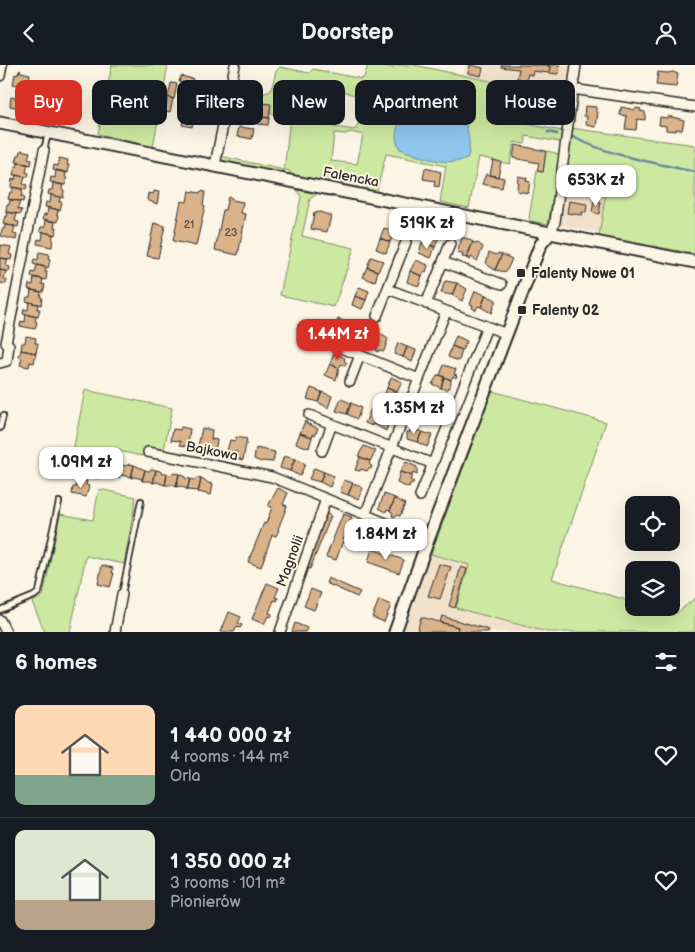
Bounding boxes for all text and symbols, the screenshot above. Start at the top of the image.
icon: back [15,19,43,47]
text: Doorstep [301,19,394,46]
icon: person [652,19,680,47]
chip: Buy [15,80,82,125]
chip: Rent [92,80,167,125]
chip: Filters [177,80,263,125]
chip: New [273,80,345,125]
chip: Apartment [355,80,476,125]
chip: House [486,80,575,125]
street label: Falencka [321,163,381,191]
pin: 653K zł [550,165,642,207]
text: 653K zł [567,171,625,190]
pin: 519K zł [381,207,473,250]
text: 519K zł [400,214,454,233]
house number: 21 [184,218,194,231]
house number: 23 [224,226,238,239]
place label: Falenty Nowe 01 [531,265,635,282]
marker: Falenty Nowe 01 [515,267,527,279]
place label: Falenty 02 [532,302,600,319]
marker: Falenty 02 [516,304,528,316]
pin: 1.44M zł [286,319,390,361]
text: 1.44M zł [307,325,369,344]
pin: 1.35M zł [362,393,466,435]
text: 1.35M zł [384,399,444,418]
street label: Bajkowa [185,438,239,464]
pin: 1.09M zł [29,447,133,489]
text: 1.09M zł [50,453,112,472]
map controls [625,496,680,616]
button: locate [625,496,680,551]
pin: 1.84M zł [334,519,438,561]
text: 1.84M zł [355,525,417,544]
street label: Magnolii [273,533,307,589]
button: layers [625,561,680,616]
icon: filters [652,648,680,676]
text: 6 homes [15,650,97,675]
text: 1 440 000 zł [170,723,291,748]
icon: home [55,725,115,785]
icon: heart [652,741,680,769]
text: 4 rooms · 144 m² [170,748,289,767]
text: Orla [170,767,200,786]
text: 1 350 000 zł [170,849,291,874]
icon: home [55,850,115,910]
icon: heart [652,866,680,894]
text: 3 rooms · 101 m² [170,874,286,893]
text: Pionierów [170,893,240,912]

